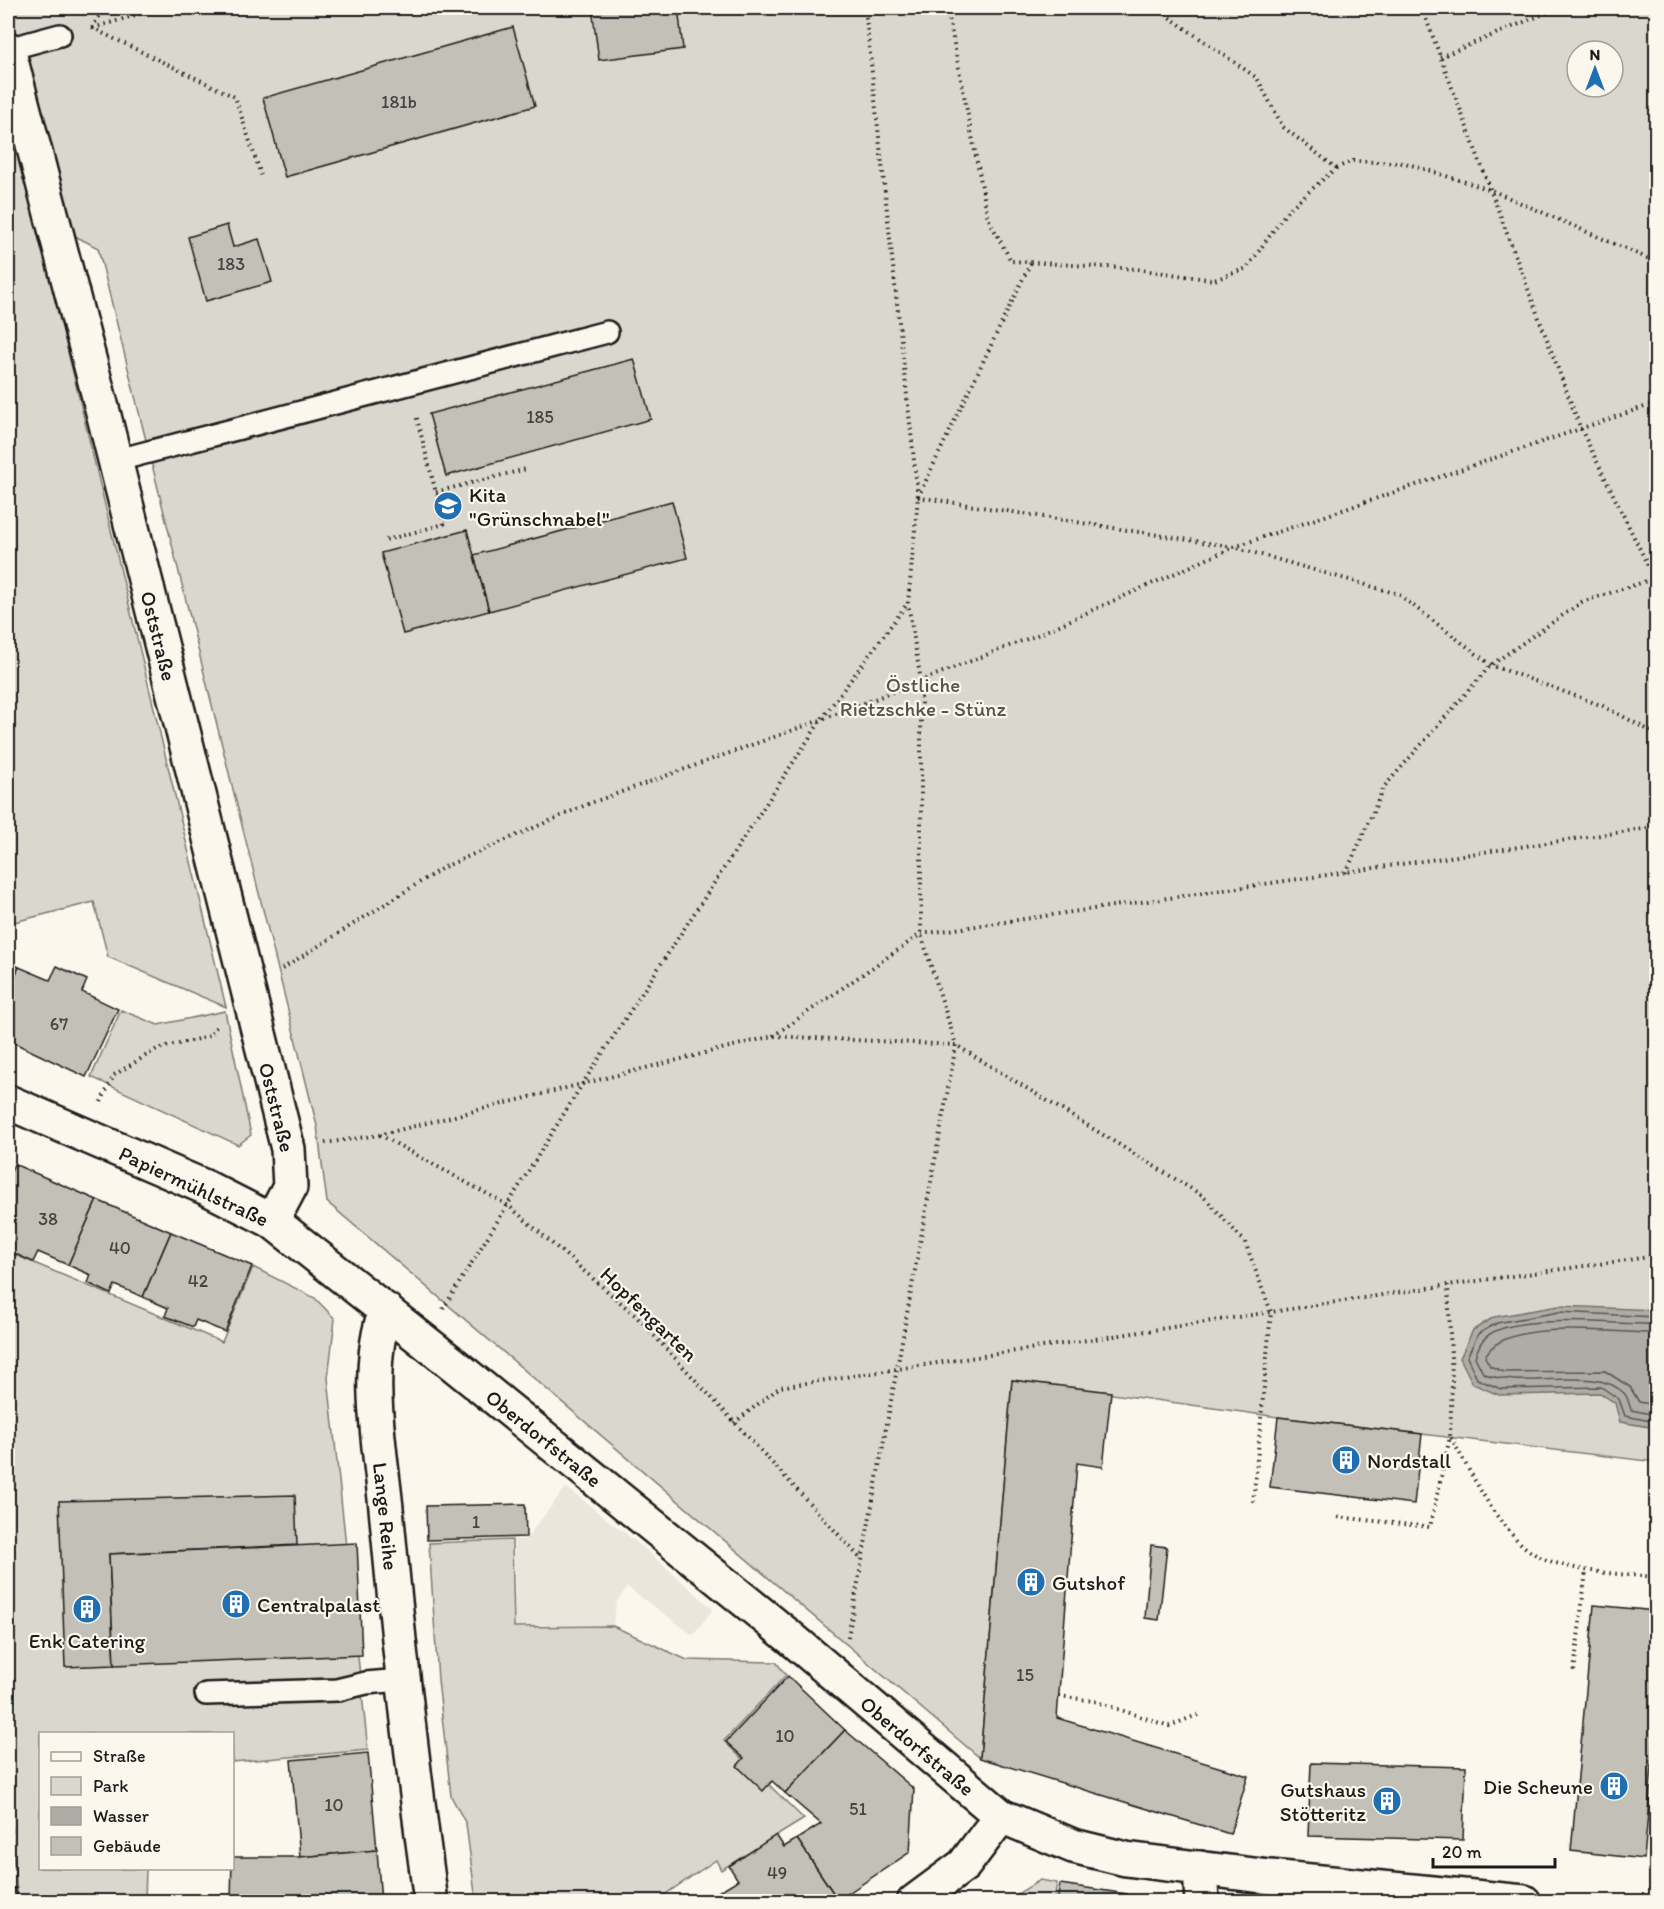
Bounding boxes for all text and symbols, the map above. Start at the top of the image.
north arrow [1565,39,1625,99]
text: N [1590,45,1600,64]
house number: 181b [381,91,417,113]
house number: 183 [217,253,245,275]
house number: 185 [526,406,554,428]
place label: Kita "Grünschnabel" [469,482,610,531]
school or university icon: Kita "Grünschnabel" [432,490,464,522]
street label: Oststraße [136,588,182,683]
park label: Östliche Rietzschke - Stünz [840,672,1007,721]
house number: 67 [50,1013,68,1035]
street label: Oststraße [254,1060,301,1155]
street label: Papiermühlstraße [115,1140,273,1232]
house number: 38 [38,1208,58,1230]
house number: 40 [109,1237,131,1259]
street label: Hopfengarten [595,1261,703,1367]
house number: 42 [188,1270,209,1292]
street label: Oberdorfstraße [481,1384,607,1492]
building icon: Nordstall [1330,1444,1362,1476]
place label: Nordstall [1367,1448,1451,1473]
street label: Lange Reihe [368,1461,404,1571]
house number: 1 [472,1511,480,1533]
building icon: Gutshof [1015,1566,1047,1598]
place label: Gutshof [1052,1570,1125,1595]
building icon: Centralpalast [220,1588,252,1620]
place label: Centralpalast [257,1592,380,1617]
building icon: Enk Catering [71,1593,103,1625]
place label: Enk Catering [29,1628,146,1653]
house number: 15 [1016,1664,1034,1686]
street label: Oberdorfstraße [856,1690,980,1801]
house number: 10 [775,1725,795,1747]
legend [39,1732,234,1870]
text: Straße [93,1745,146,1767]
building icon: Die Scheune [1598,1770,1630,1802]
place label: Die Scheune [1483,1774,1593,1799]
text: Park [93,1775,128,1797]
place label: Gutshaus Stötteritz [1280,1777,1366,1826]
building icon: Gutshaus Stötteritz [1371,1785,1403,1817]
house number: 10 [324,1794,344,1816]
house number: 51 [849,1798,867,1820]
text: Wasser [93,1805,150,1827]
scale bar [1433,1831,1554,1869]
text: Gebäude [93,1835,161,1857]
text: 20 m [1442,1841,1482,1863]
house number: 49 [767,1862,787,1884]

